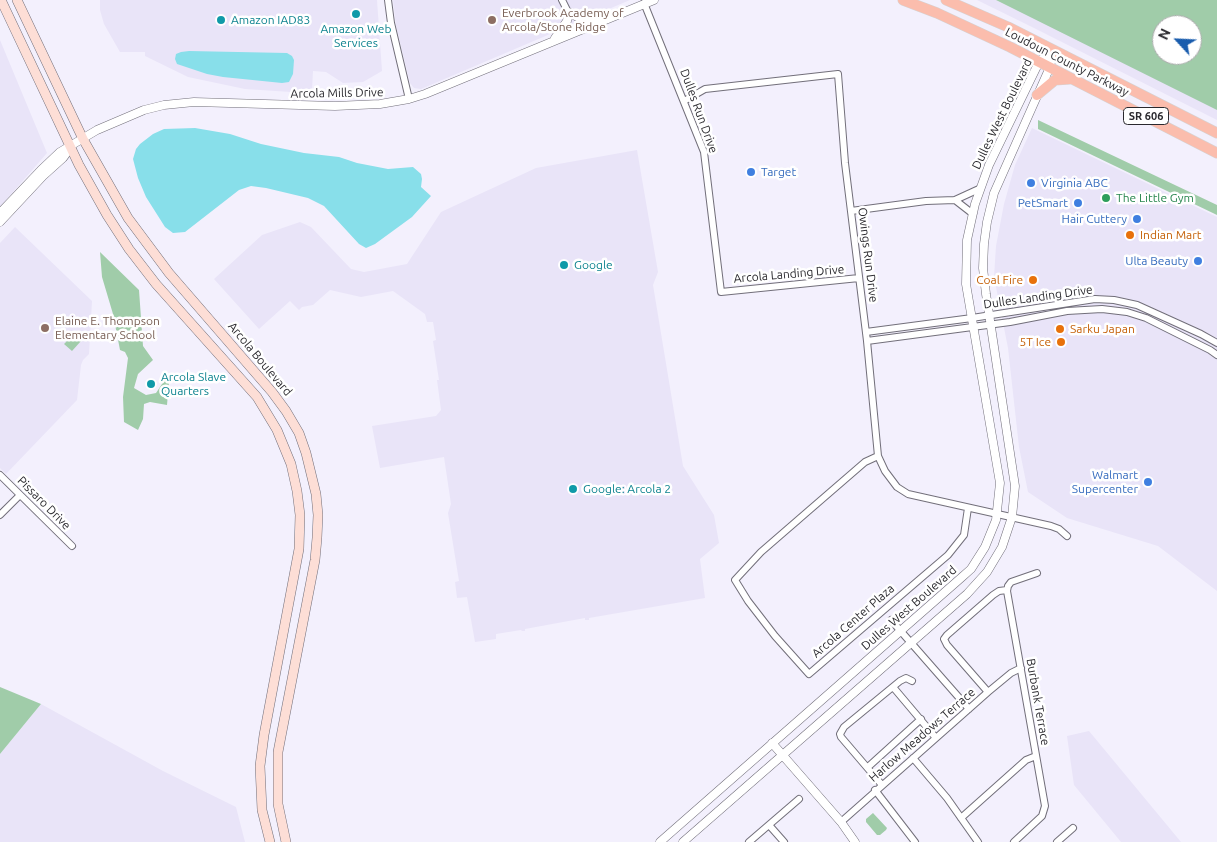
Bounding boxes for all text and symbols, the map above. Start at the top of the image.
place label: Everbrook Academy of Arcola/Stone Ridge [502,6,624,34]
marker: Amazon Web Services [350,8,362,20]
place label: Amazon IAD83 [231,13,310,27]
marker: Amazon IAD83 [215,14,227,26]
marker: Everbrook Academy of Arcola/Stone Ridge [486,14,498,26]
north arrow [1152,15,1202,65]
place label: Amazon Web Services [321,22,391,50]
street label: Loudoun County Parkway [1003,25,1131,99]
text: N [1155,26,1174,42]
street label: Dulles West Boulevard [969,56,1035,172]
street label: Dulles Run Drive [677,67,721,155]
street label: Arcola Mills Drive [290,85,384,101]
road number: SR 606 [1124,108,1168,124]
place label: Target [761,165,796,179]
marker: Target [745,166,757,178]
place label: Virginia ABC [1041,176,1108,190]
marker: Virginia ABC [1025,177,1037,189]
place label: The Little Gym [1116,191,1194,205]
marker: The Little Gym [1100,192,1112,204]
place label: PetSmart [1018,196,1068,210]
marker: PetSmart [1072,197,1084,209]
street label: Owings Run Drive [855,207,881,303]
place label: Hair Cuttery [1062,212,1127,226]
marker: Hair Cuttery [1131,213,1143,225]
place label: Indian Mart [1140,228,1201,242]
marker: Indian Mart [1124,229,1136,241]
place label: Ulta Beauty [1125,254,1188,268]
marker: Ulta Beauty [1192,255,1204,267]
place label: Google [574,258,613,272]
marker: Google [558,259,570,271]
street label: Arcola Landing Drive [733,262,845,286]
place label: Coal Fire [976,273,1023,287]
marker: Coal Fire [1027,274,1039,286]
street label: Dulles Landing Drive [982,282,1094,312]
place label: Elaine E. Thompson Elementary School [55,314,160,342]
street label: Arcola Boulevard [225,319,295,399]
marker: Elaine E. Thompson Elementary School [39,322,51,334]
place label: Sarku Japan [1070,322,1135,336]
marker: Sarku Japan [1054,323,1066,335]
place label: 5T Ice [1020,335,1051,349]
marker: 5T Ice [1055,336,1067,348]
place label: Arcola Slave Quarters [161,370,226,398]
marker: Arcola Slave Quarters [145,378,157,390]
place label: Walmart Supercenter [1072,468,1138,496]
street label: Pissaro Drive [14,473,74,533]
marker: Walmart Supercenter [1142,476,1154,488]
place label: Google: Arcola 2 [583,482,671,496]
marker: Google: Arcola 2 [567,483,579,495]
street label: Dulles West Boulevard [859,563,959,653]
street label: Arcola Center Plaza [809,581,897,661]
street label: Burbank Terrace [1023,657,1053,747]
street label: Harlow Meadows Terrace [866,685,978,785]

